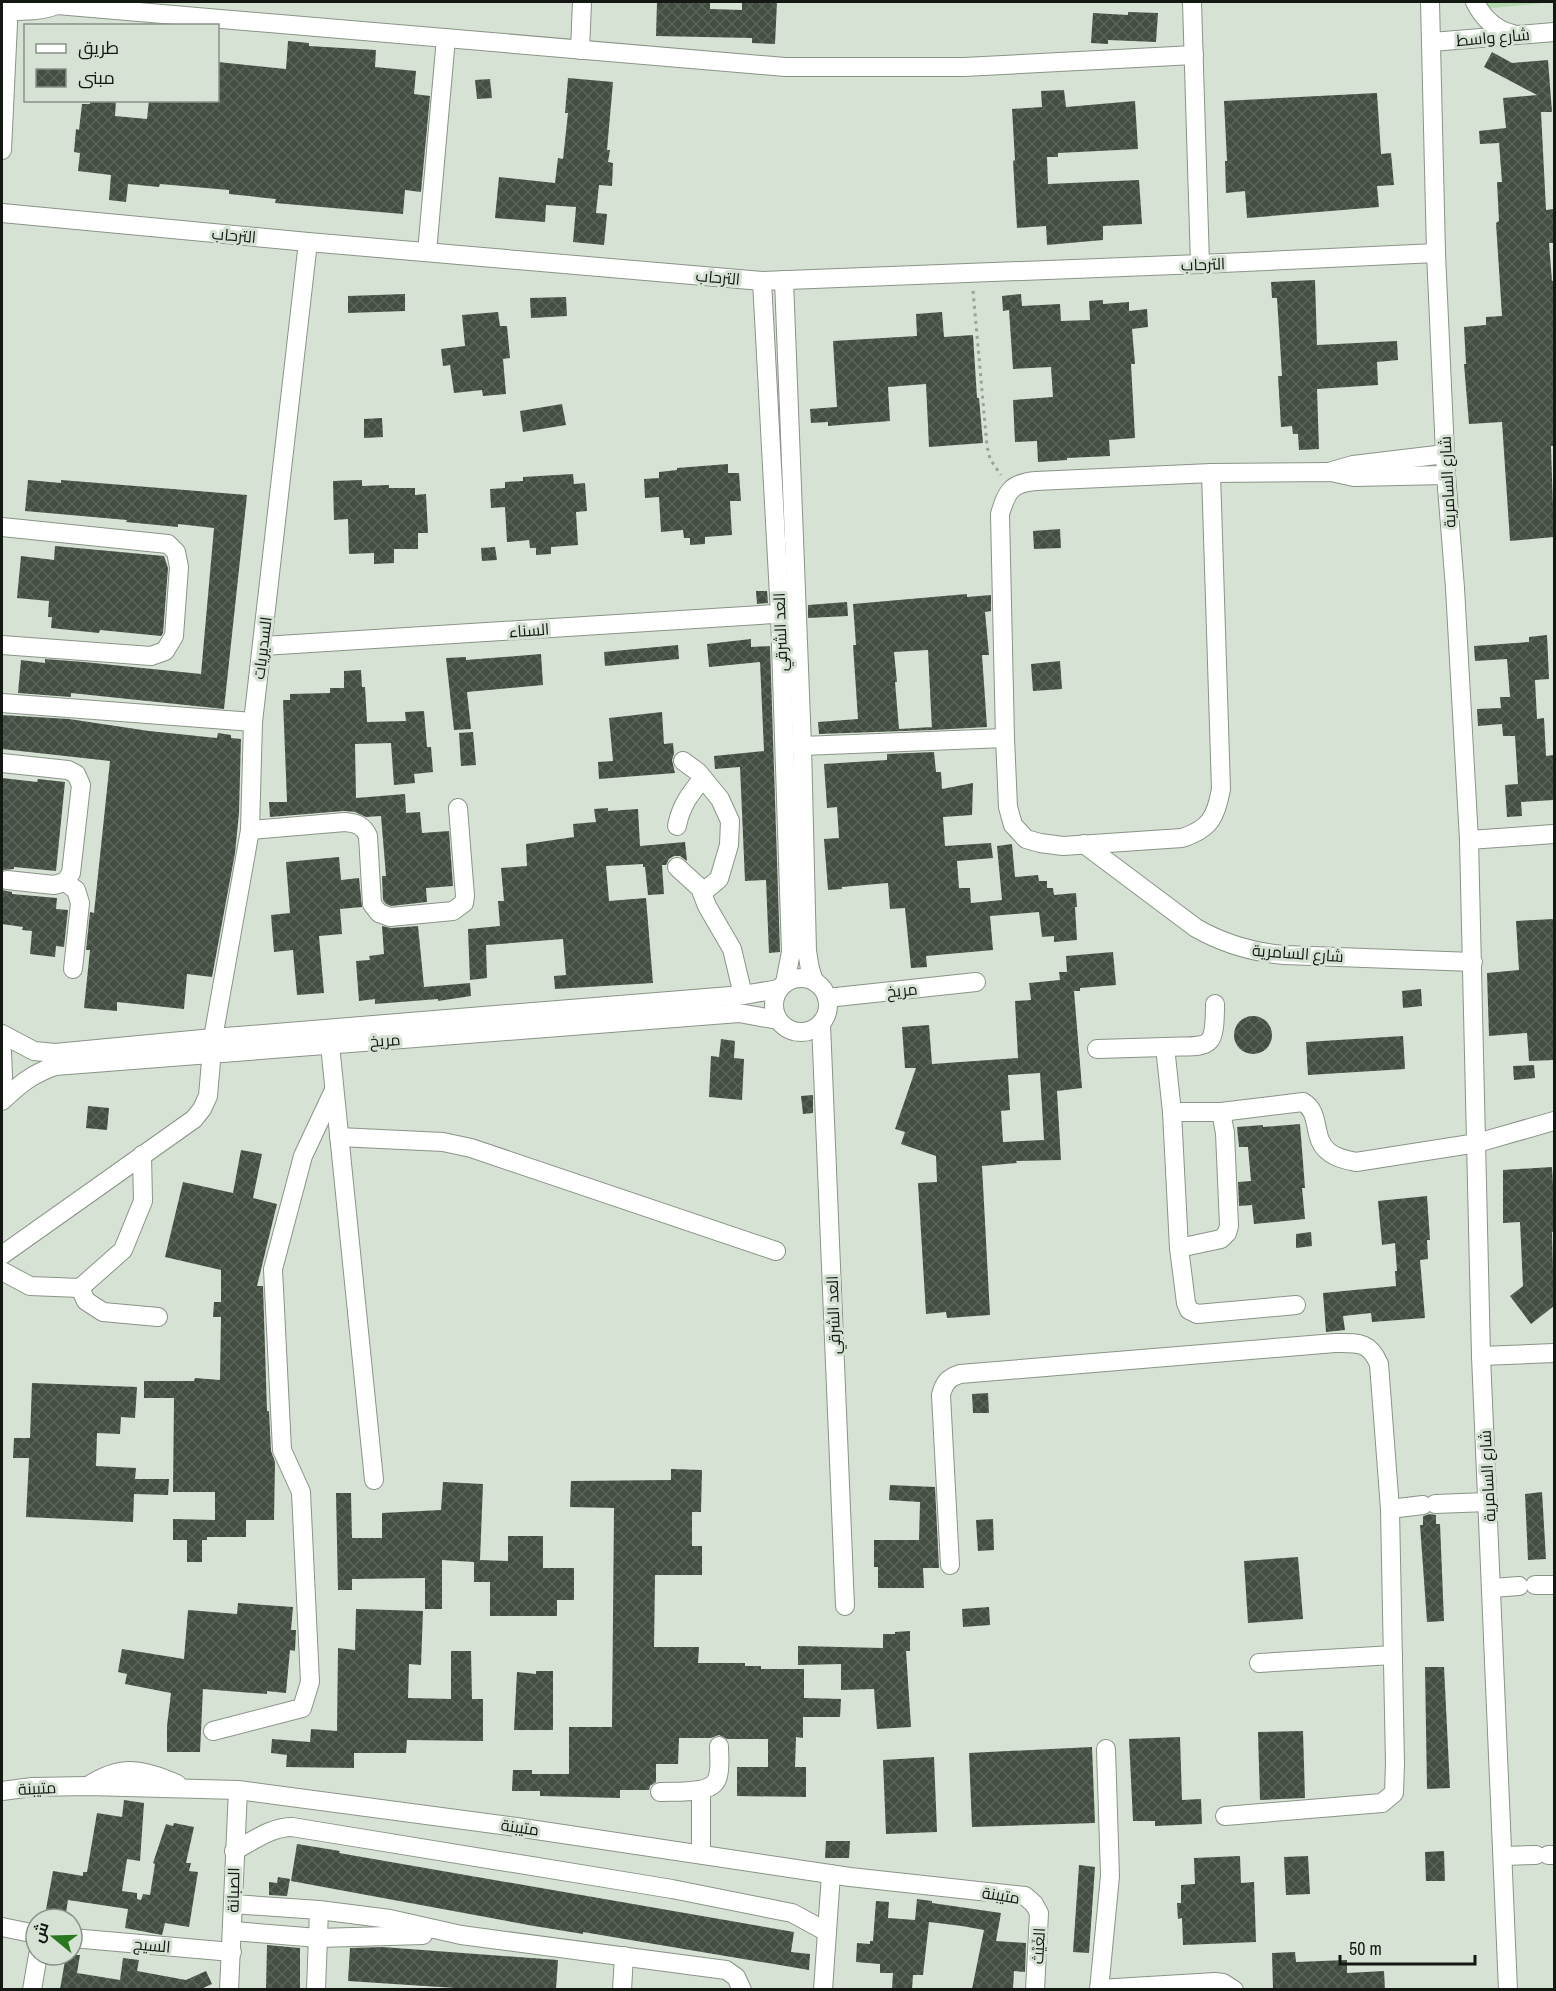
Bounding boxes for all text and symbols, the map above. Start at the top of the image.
street label: شارع واسط [1455,23,1531,52]
legend [24,24,219,102]
text: طريق [78,35,119,60]
text: مبنى [78,65,115,90]
street label: الترحاب [211,222,257,248]
street label: الترحاب [1180,252,1226,276]
street label: الترحاب [695,264,741,290]
street label: شارع السامرية [1434,436,1461,528]
street label: العد الشرقي [768,592,795,672]
street label: السديريات [247,615,277,681]
street label: السناء [508,618,550,642]
street label: شارع السامرية [1251,939,1345,968]
street label: مريخ [886,977,919,1004]
street label: مريخ [369,1028,401,1053]
street label: العد الشرقي [821,1275,848,1355]
street label: شارع السامرية [1474,1430,1501,1522]
street label: متيبنة [17,1776,57,1800]
street label: متيبنة [499,1813,541,1841]
street label: الصبانة [222,1867,244,1913]
street label: متيبنة [980,1881,1022,1909]
north arrow [24,1907,84,1967]
text: ش [26,1919,54,1945]
street label: الغَيْث [1026,1927,1050,1965]
scale bar [1340,1928,1475,1966]
street label: السيج [132,1932,171,1959]
text: 50 m [1349,1936,1382,1961]

